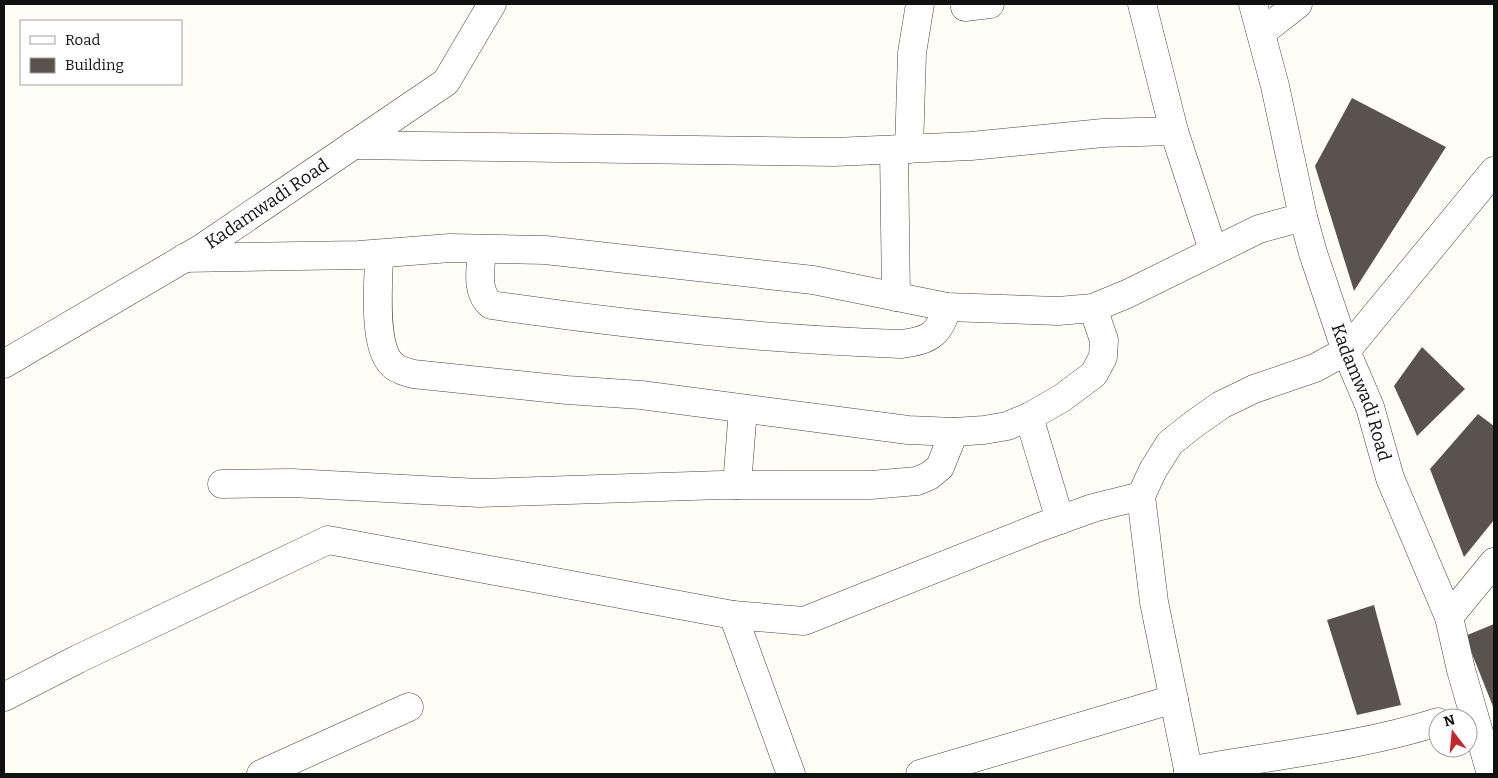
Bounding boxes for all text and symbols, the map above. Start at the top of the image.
legend [20,20,182,85]
text: Road [65,31,100,49]
text: Building [65,56,124,74]
street label: Kadamwadi Road [201,154,333,254]
street label: Kadamwadi Road [1327,321,1396,464]
north arrow [1428,708,1478,758]
text: N [1442,711,1457,731]

